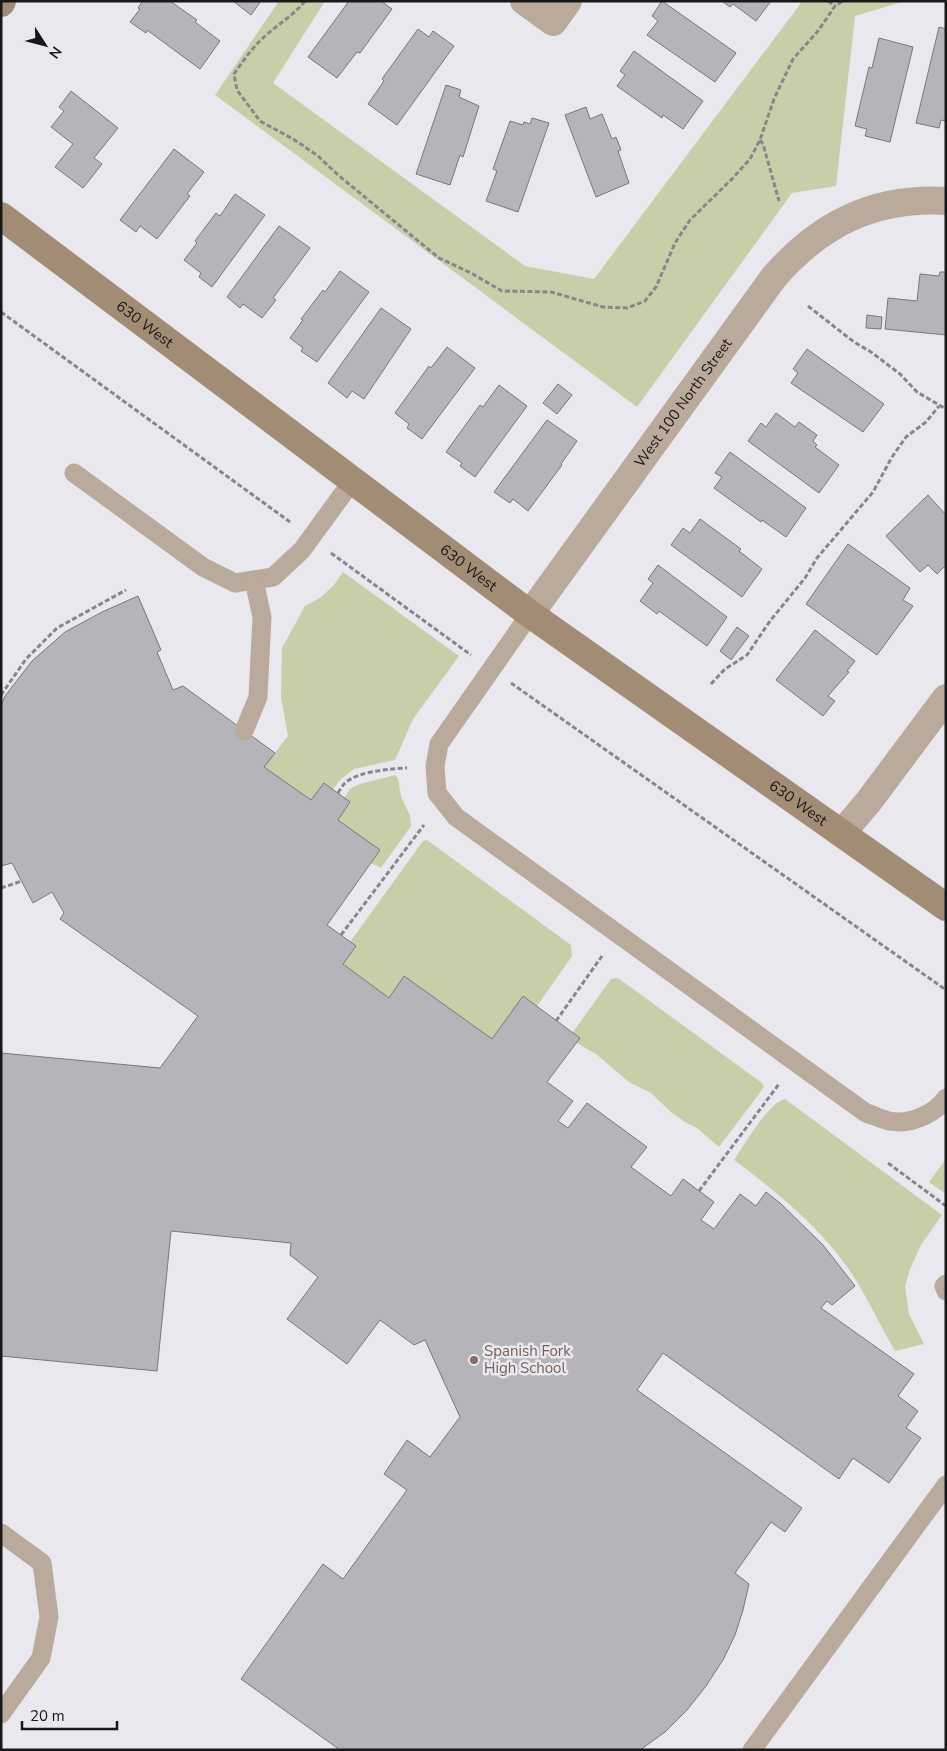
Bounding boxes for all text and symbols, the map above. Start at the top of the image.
north arrow [20,20,70,70]
text: N [44,43,66,62]
street label: 630 West [112,296,178,353]
street label: West 100 North Street [630,333,737,471]
street label: 630 West [436,540,502,596]
street label: 630 West [765,775,832,831]
place label: Spanish Fork High School [484,1341,571,1378]
marker: Spanish Fork High School [468,1354,480,1366]
scale bar [22,1698,118,1730]
text: 20 m [30,1706,65,1726]

